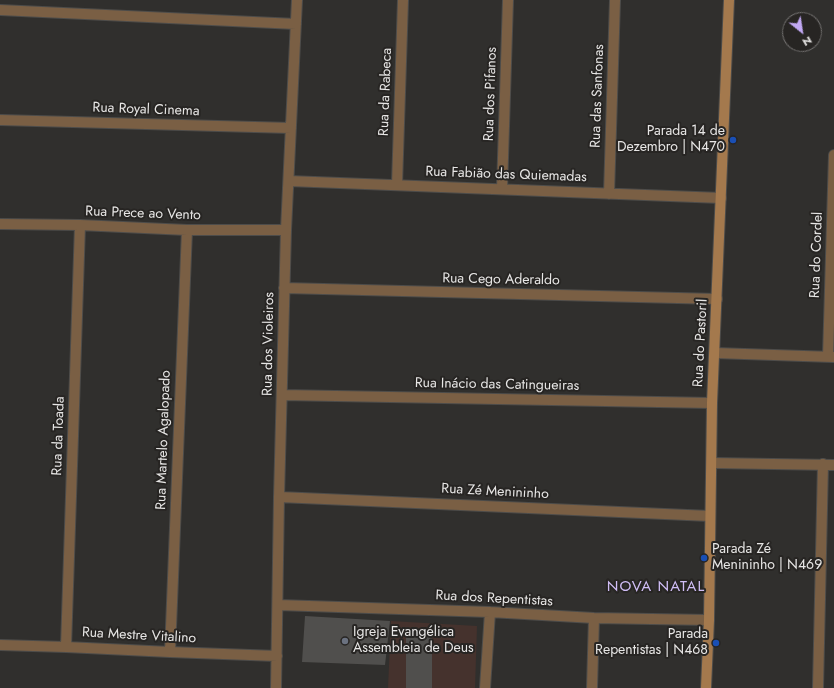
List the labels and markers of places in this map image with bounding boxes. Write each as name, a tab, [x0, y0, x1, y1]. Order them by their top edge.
place label: Parada 14 de Dezembro | N470	[617, 124, 725, 156]
marker: Parada 14 de Dezembro | N470	[728, 135, 738, 145]
place label: Parada Zé Menininho | N469	[712, 542, 822, 574]
marker: Parada Zé Menininho | N469	[699, 553, 709, 563]
place label: Igreja Evangélica Assembleia de Deus	[353, 625, 474, 658]
place label: Parada Repentistas | N468	[595, 627, 708, 660]
marker: Igreja Evangélica Assembleia de Deus	[340, 636, 350, 646]
marker: Parada Repentistas | N468	[711, 638, 721, 648]

